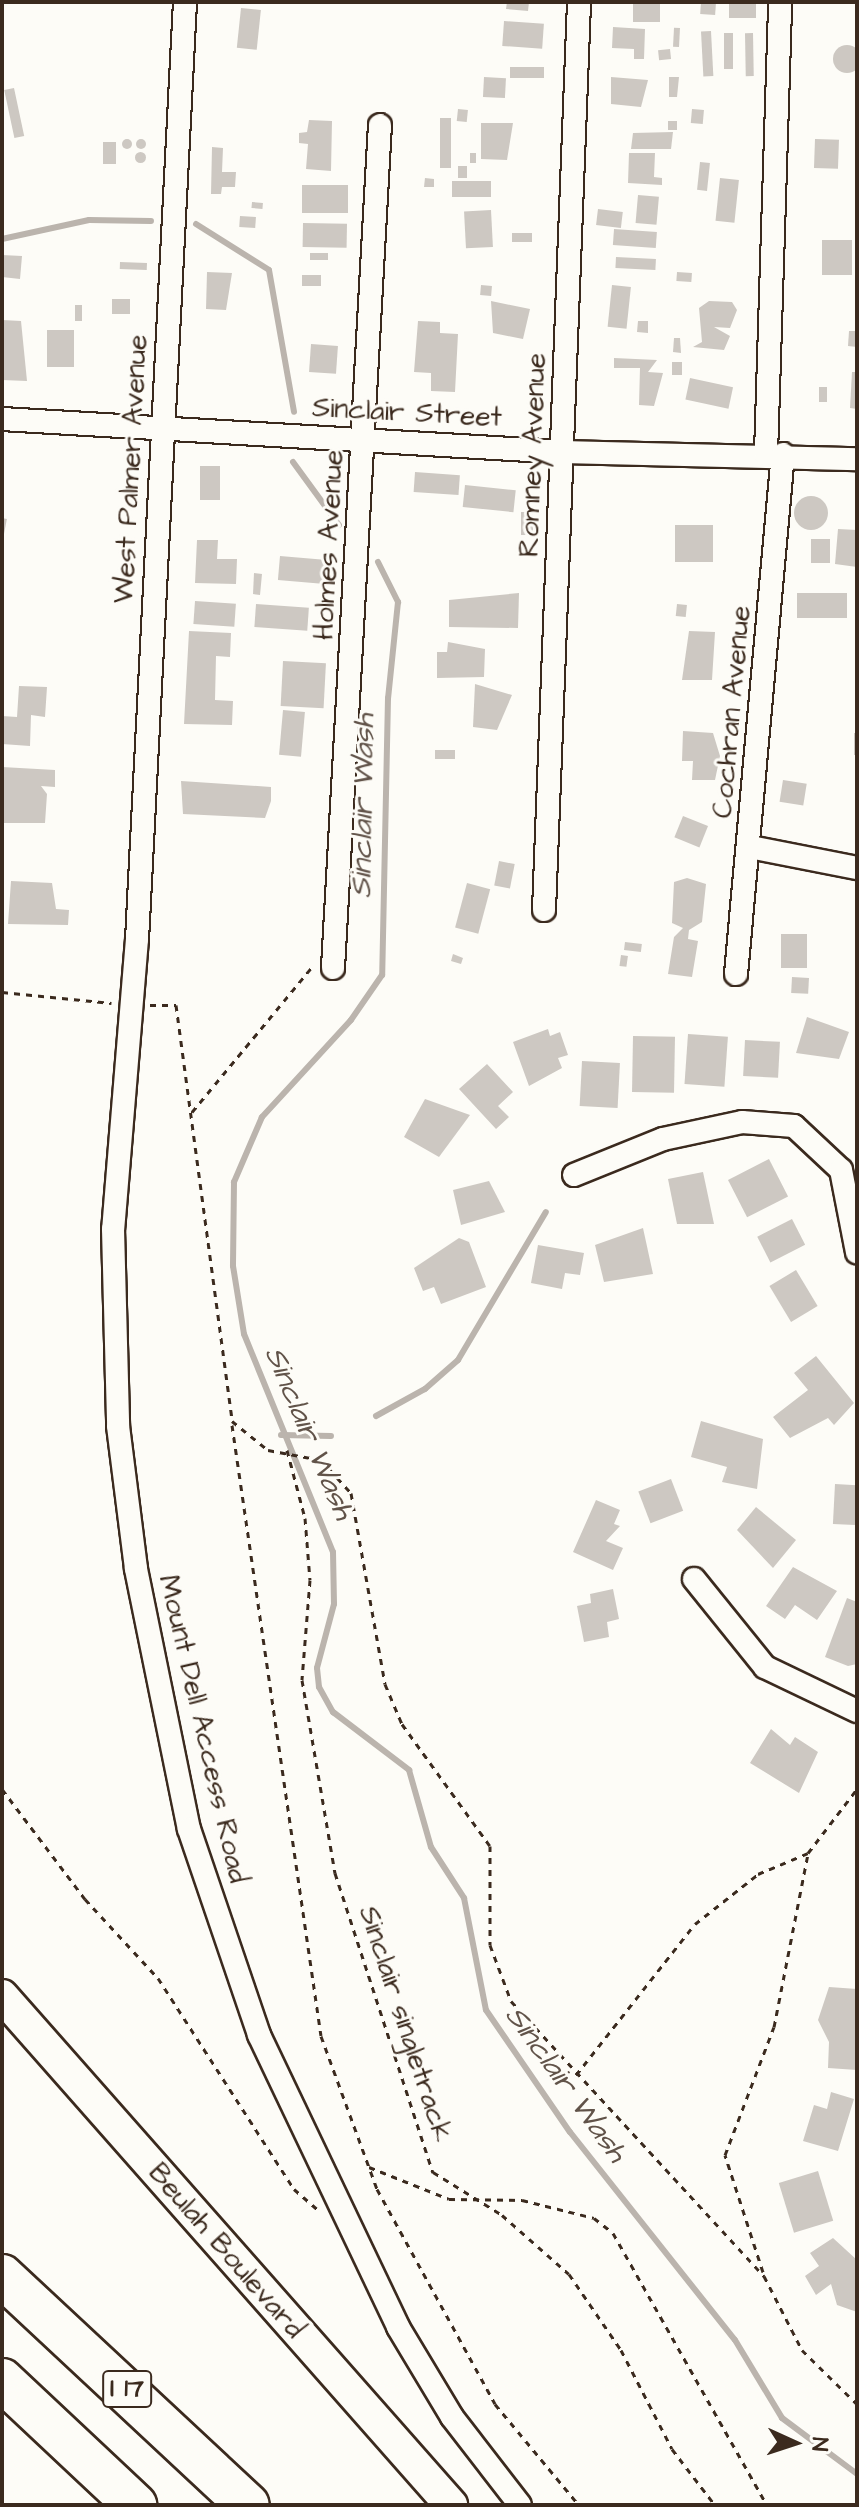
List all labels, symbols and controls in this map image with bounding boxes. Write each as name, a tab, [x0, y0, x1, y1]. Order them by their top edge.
street label: West Palmer Avenue	[107, 334, 155, 604]
street label: Romney Avenue	[513, 352, 553, 558]
street label: Sinclair Street	[311, 391, 503, 435]
street label: Holmes Avenue	[307, 449, 351, 641]
street label: Cochran Avenue	[706, 604, 758, 820]
water label: Sinclair Wash	[343, 714, 383, 898]
water label: Sinclair Wash	[256, 1341, 362, 1525]
street label: Mount Dell Access Road	[151, 1572, 255, 1886]
street label: Sinclair singletrack	[351, 1902, 459, 2146]
water label: Sinclair Wash	[497, 1999, 635, 2169]
street label: Beulah Boulevard	[141, 2157, 311, 2345]
road number: I 17	[101, 2367, 153, 2411]
north arrow	[755, 2403, 835, 2483]
text: N	[804, 2437, 835, 2452]

